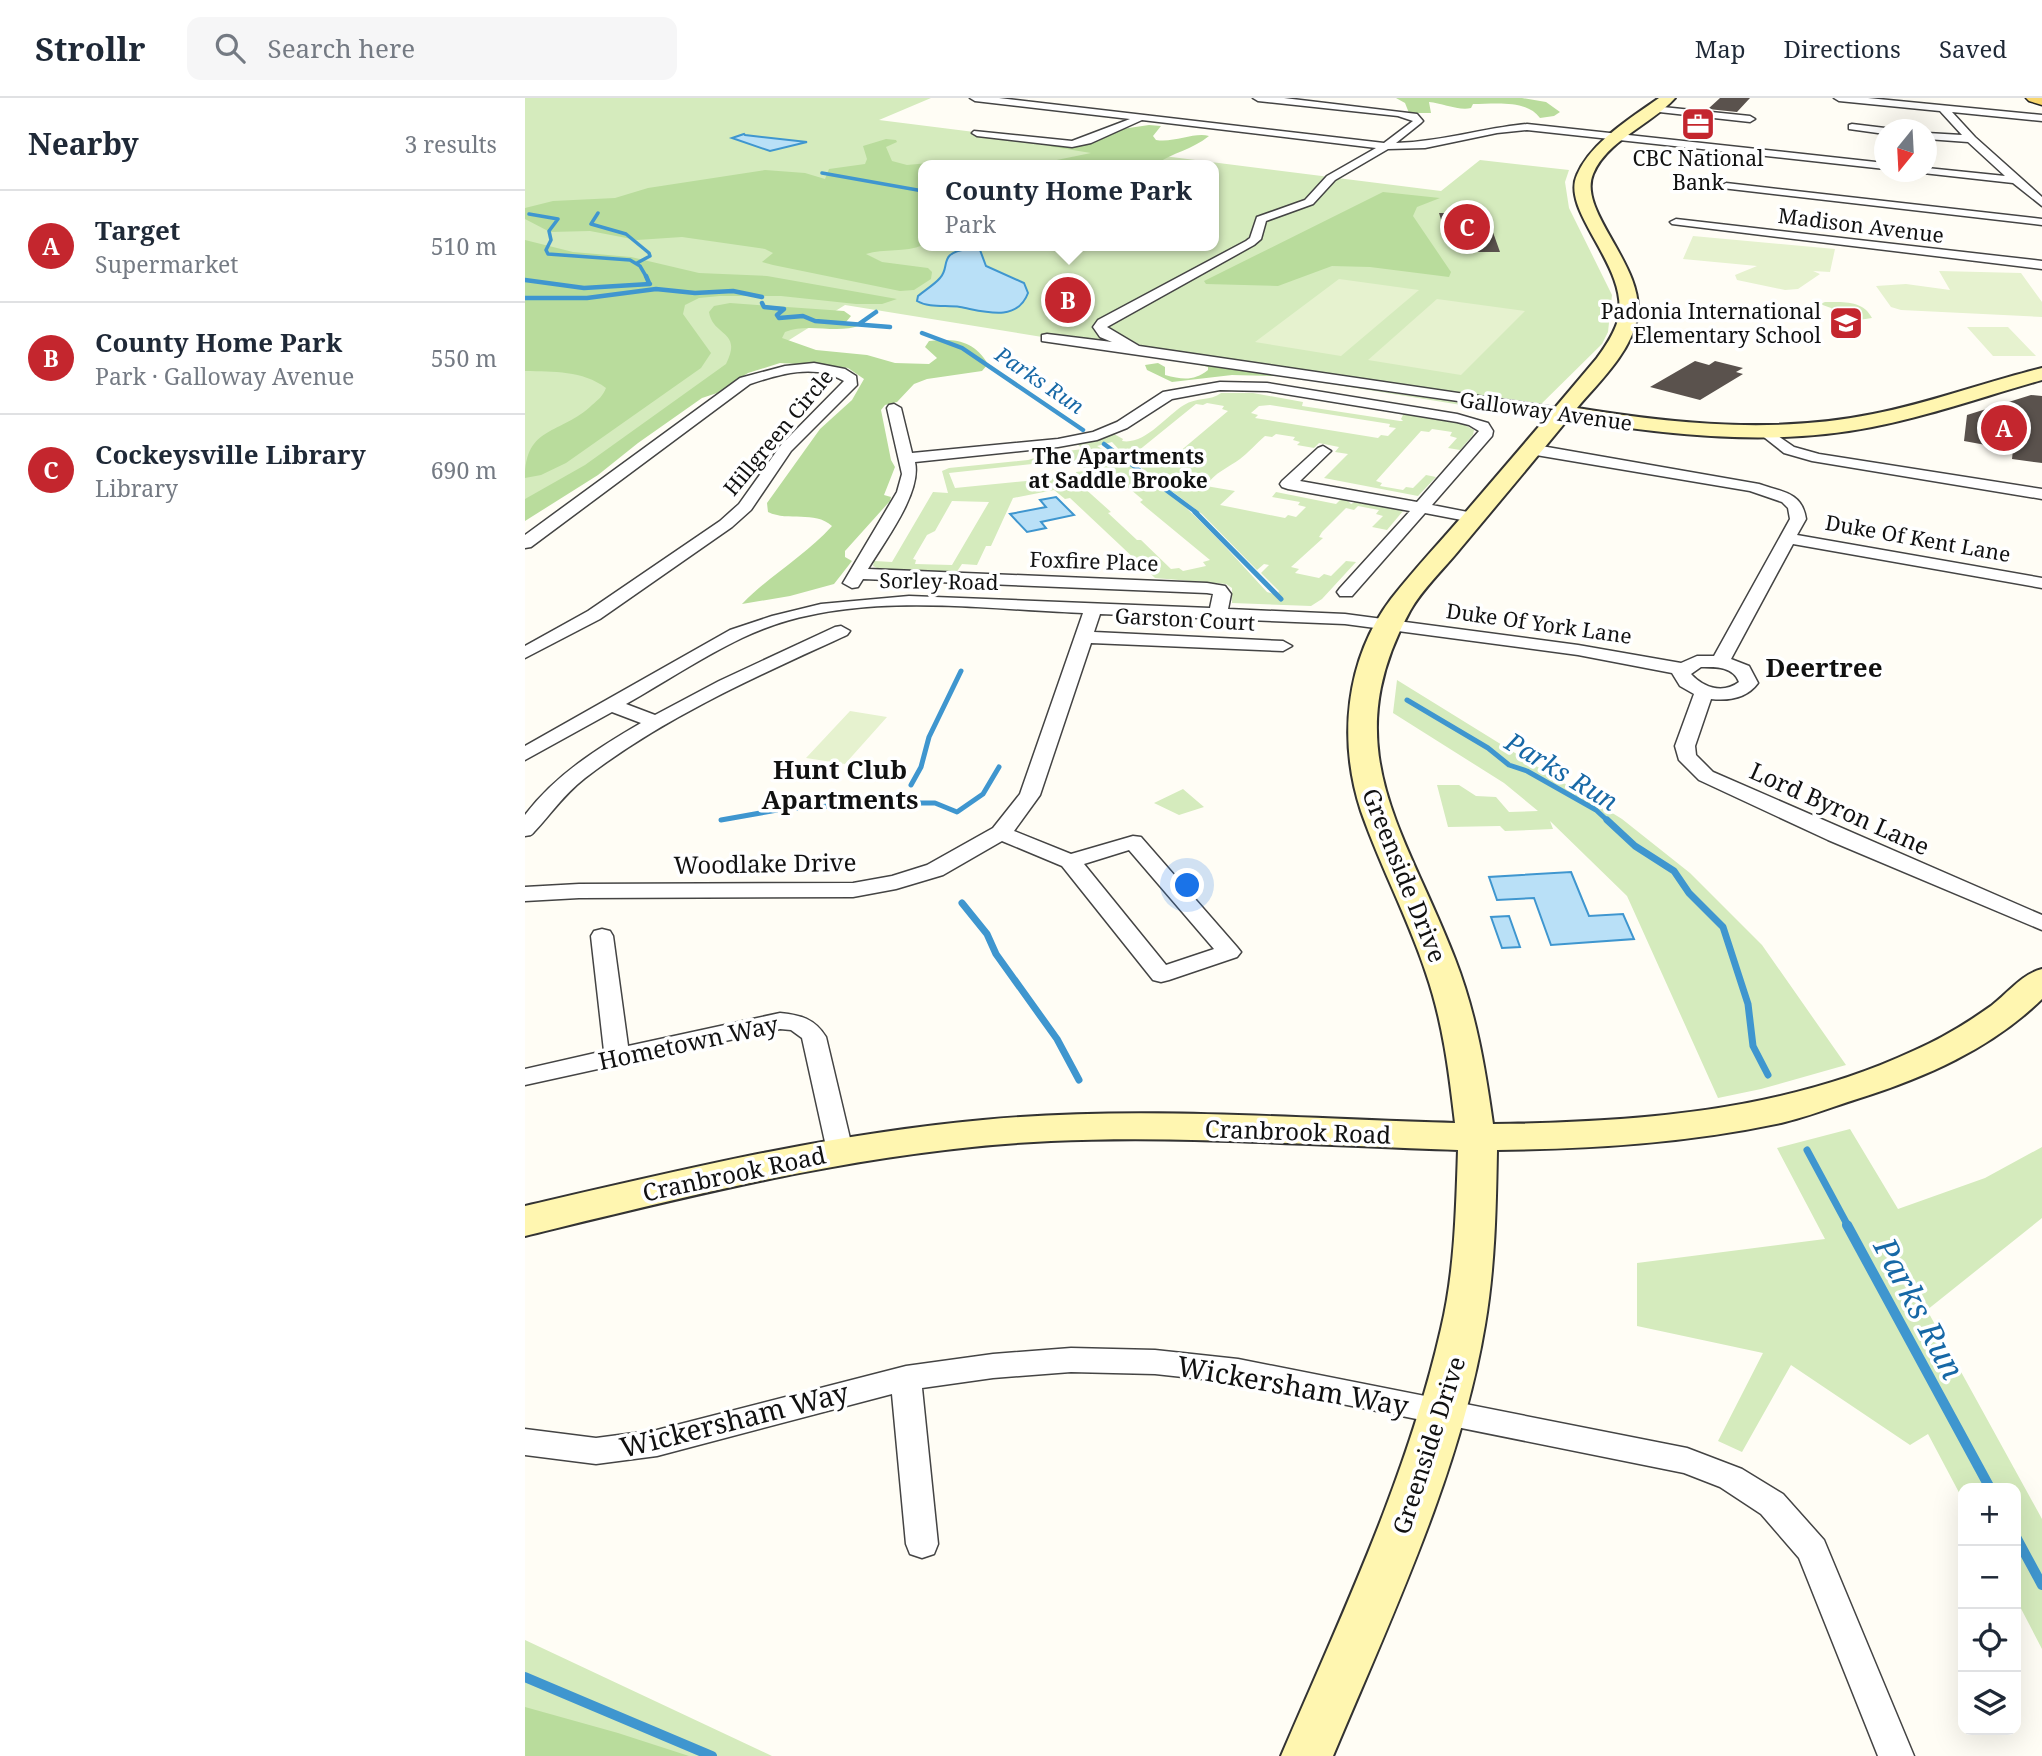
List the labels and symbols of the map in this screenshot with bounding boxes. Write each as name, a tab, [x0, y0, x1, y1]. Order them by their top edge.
office icon: CBC National Bank	[1679, 105, 1717, 143]
north arrow	[1874, 119, 1937, 182]
place label: CBC National Bank	[1633, 144, 1764, 196]
pin: C	[1444, 201, 1490, 253]
street label: Madison Avenue	[1777, 201, 1945, 249]
pin: B	[1045, 274, 1091, 326]
place label: Padonia International Elementary School	[1601, 297, 1821, 349]
school or university icon: Padonia International Elementary School	[1827, 304, 1865, 342]
water label: Parks Run	[989, 340, 1090, 420]
street label: Hillgreen Circle	[717, 363, 839, 501]
street label: Galloway Avenue	[1458, 385, 1634, 437]
pin: A	[1981, 402, 2027, 454]
district label: The Apartments at Saddle Brooke	[1028, 442, 1208, 494]
street label: Duke Of Kent Lane	[1823, 508, 2013, 568]
street label: Foxfire Place	[1029, 545, 1159, 577]
street label: Sorley Road	[879, 566, 999, 596]
street label: Duke Of York Lane	[1444, 596, 1634, 650]
street label: Garston Court	[1114, 601, 1256, 637]
district label: Deertree	[1765, 649, 1883, 685]
water label: Parks Run	[1498, 723, 1625, 819]
district label: Hunt Club Apartments	[762, 751, 918, 817]
street label: Lord Byron Lane	[1745, 754, 1935, 862]
street label: Greenside Drive	[1355, 783, 1455, 967]
street label: Woodlake Drive	[673, 845, 857, 881]
your location	[1170, 868, 1204, 902]
street label: Hometown Way	[595, 1007, 781, 1077]
street label: Cranbrook Road	[1204, 1111, 1392, 1151]
street label: Cranbrook Road	[639, 1137, 829, 1209]
water label: Parks Run	[1864, 1229, 1975, 1386]
street label: Wickersham Way	[1174, 1346, 1412, 1424]
street label: Greenside Drive	[1384, 1352, 1472, 1538]
street label: Wickersham Way	[616, 1372, 852, 1466]

